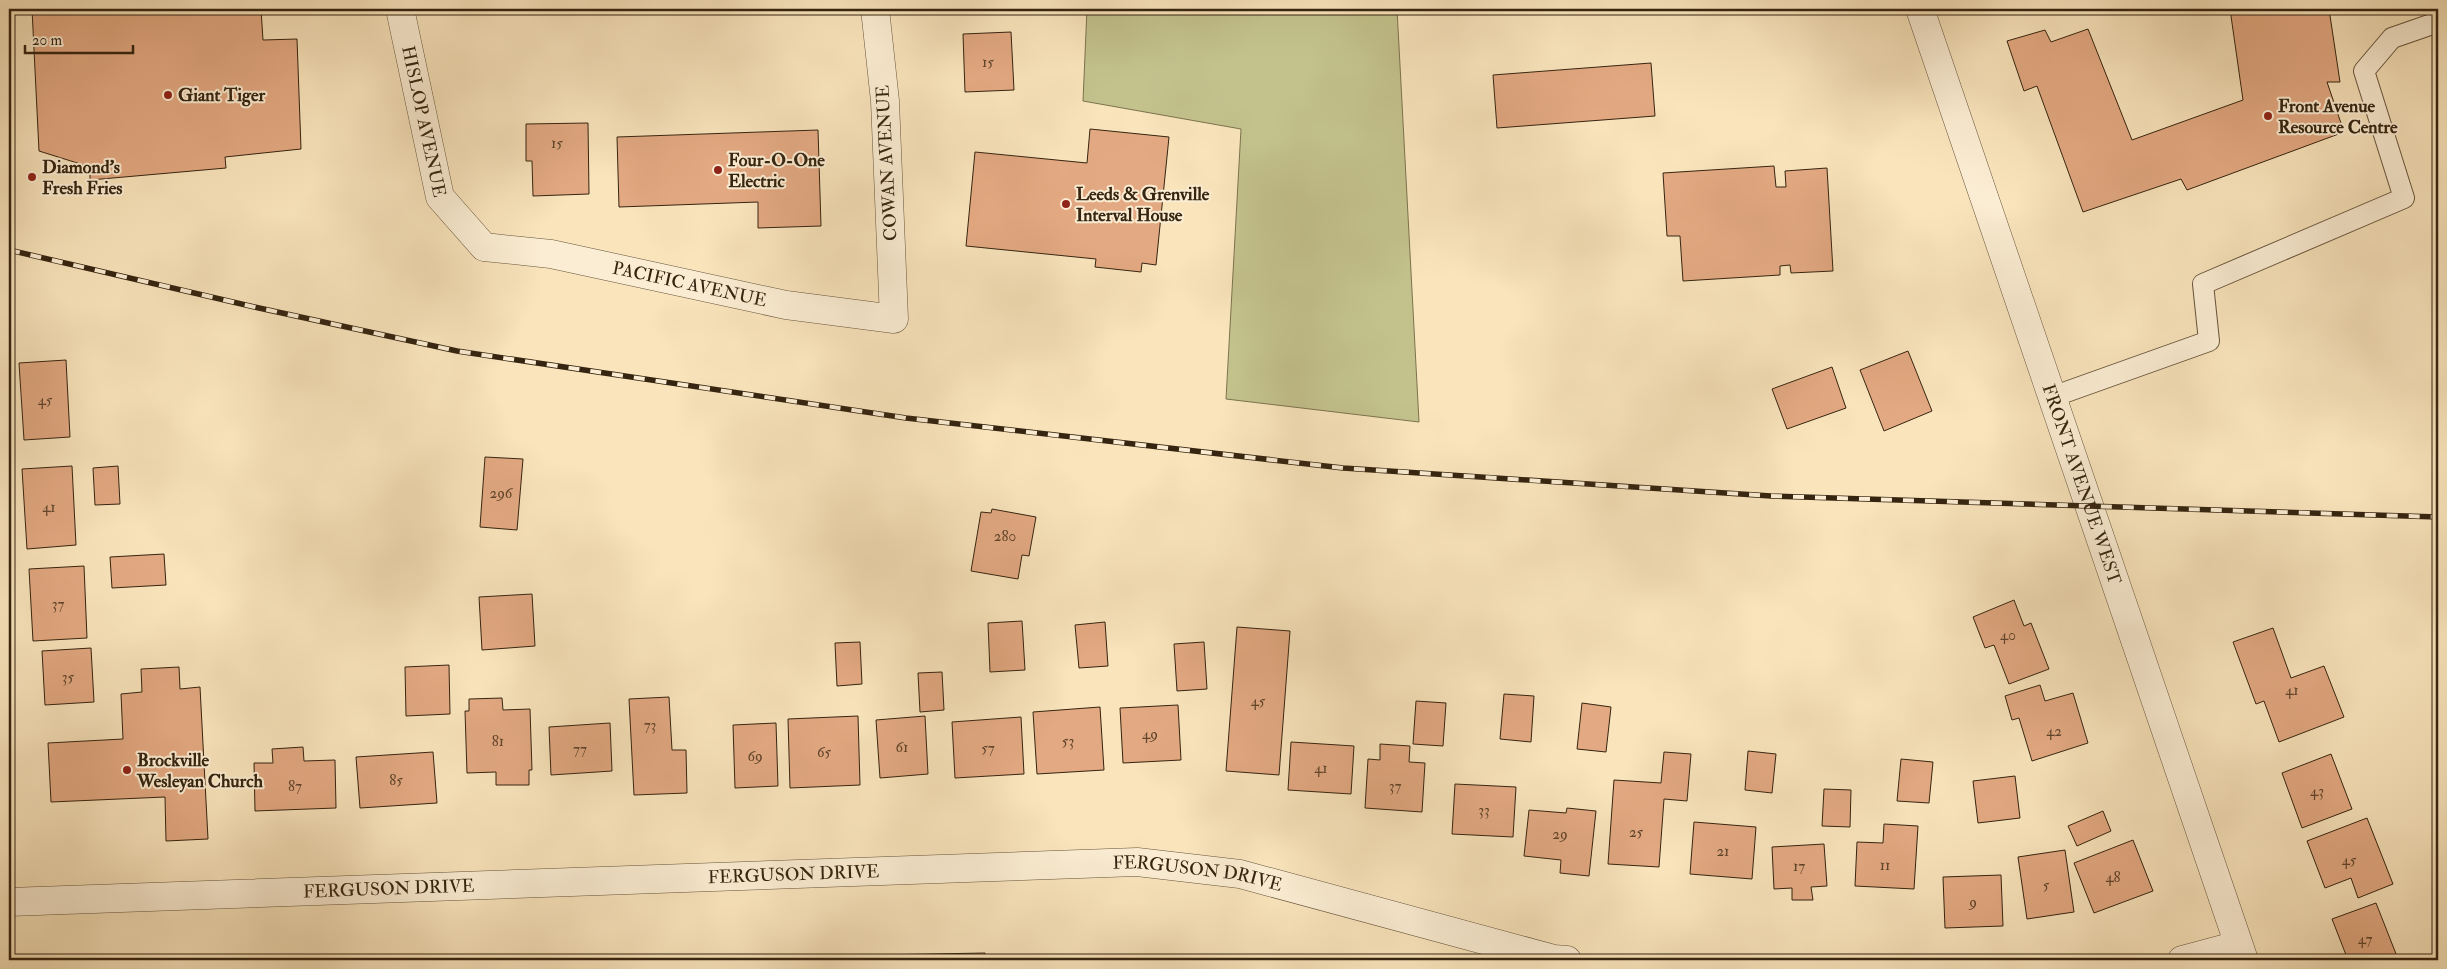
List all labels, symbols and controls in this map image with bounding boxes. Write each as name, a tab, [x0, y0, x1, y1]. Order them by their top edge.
scale bar	[25, 22, 132, 54]
text: 20 m	[32, 31, 62, 50]
street label: HISLOP AVENUE	[397, 44, 451, 199]
house number: 15	[982, 53, 994, 72]
place label: Giant Tiger	[178, 84, 265, 107]
street label: COWAN AVENUE	[871, 84, 903, 242]
marker: Giant Tiger	[162, 89, 174, 101]
place label: Front Avenue Resource Centre	[2278, 95, 2398, 139]
marker: Front Avenue Resource Centre	[2262, 110, 2274, 122]
house number: 15	[551, 134, 563, 153]
place label: Four-O-One Electric	[728, 149, 825, 193]
place label: Diamond's Fresh Fries	[42, 156, 122, 200]
marker: Four-O-One Electric	[712, 164, 724, 176]
marker: Diamond's Fresh Fries	[26, 171, 38, 183]
place label: Leeds & Grenville Interval House	[1076, 183, 1210, 227]
marker: Leeds & Grenville Interval House	[1060, 198, 1072, 210]
street label: PACIFIC AVENUE	[610, 256, 769, 312]
street label: FRONT AVENUE WEST	[2037, 381, 2127, 588]
house number: 45	[38, 391, 53, 410]
house number: 296	[490, 484, 514, 503]
house number: 41	[42, 498, 56, 517]
house number: 280	[994, 527, 1016, 546]
house number: 37	[52, 595, 64, 614]
house number: 40	[2000, 626, 2016, 645]
house number: 35	[62, 668, 75, 687]
house number: 41	[2285, 681, 2299, 700]
house number: 45	[1251, 692, 1266, 711]
house number: 73	[644, 716, 656, 735]
house number: 42	[2046, 722, 2062, 741]
house number: 49	[1142, 725, 1158, 744]
house number: 81	[492, 732, 504, 751]
house number: 53	[1062, 732, 1074, 751]
house number: 61	[896, 738, 908, 757]
house number: 57	[981, 739, 995, 758]
house number: 77	[573, 740, 587, 759]
house number: 65	[817, 743, 831, 762]
house number: 69	[747, 747, 763, 766]
place label: Brockville Wesleyan Church	[136, 749, 263, 793]
house number: 41	[1314, 759, 1328, 778]
marker: Brockville Wesleyan Church	[121, 764, 133, 776]
house number: 85	[389, 771, 403, 790]
house number: 87	[288, 777, 302, 796]
house number: 37	[1389, 777, 1401, 796]
house number: 43	[2310, 782, 2324, 801]
house number: 33	[1478, 801, 1490, 820]
house number: 25	[1629, 823, 1643, 842]
house number: 29	[1552, 825, 1568, 844]
house number: 21	[1717, 842, 1729, 861]
street label: FERGUSON DRIVE	[1112, 851, 1285, 896]
house number: 45	[2342, 851, 2357, 870]
house number: 11	[1880, 856, 1890, 875]
house number: 17	[1793, 857, 1805, 876]
street label: FERGUSON DRIVE	[707, 860, 880, 889]
house number: 48	[2105, 868, 2121, 887]
street label: FERGUSON DRIVE	[303, 874, 475, 903]
house number: 5	[2043, 876, 2050, 895]
house number: 9	[1968, 893, 1977, 912]
house number: 47	[2358, 930, 2372, 949]

